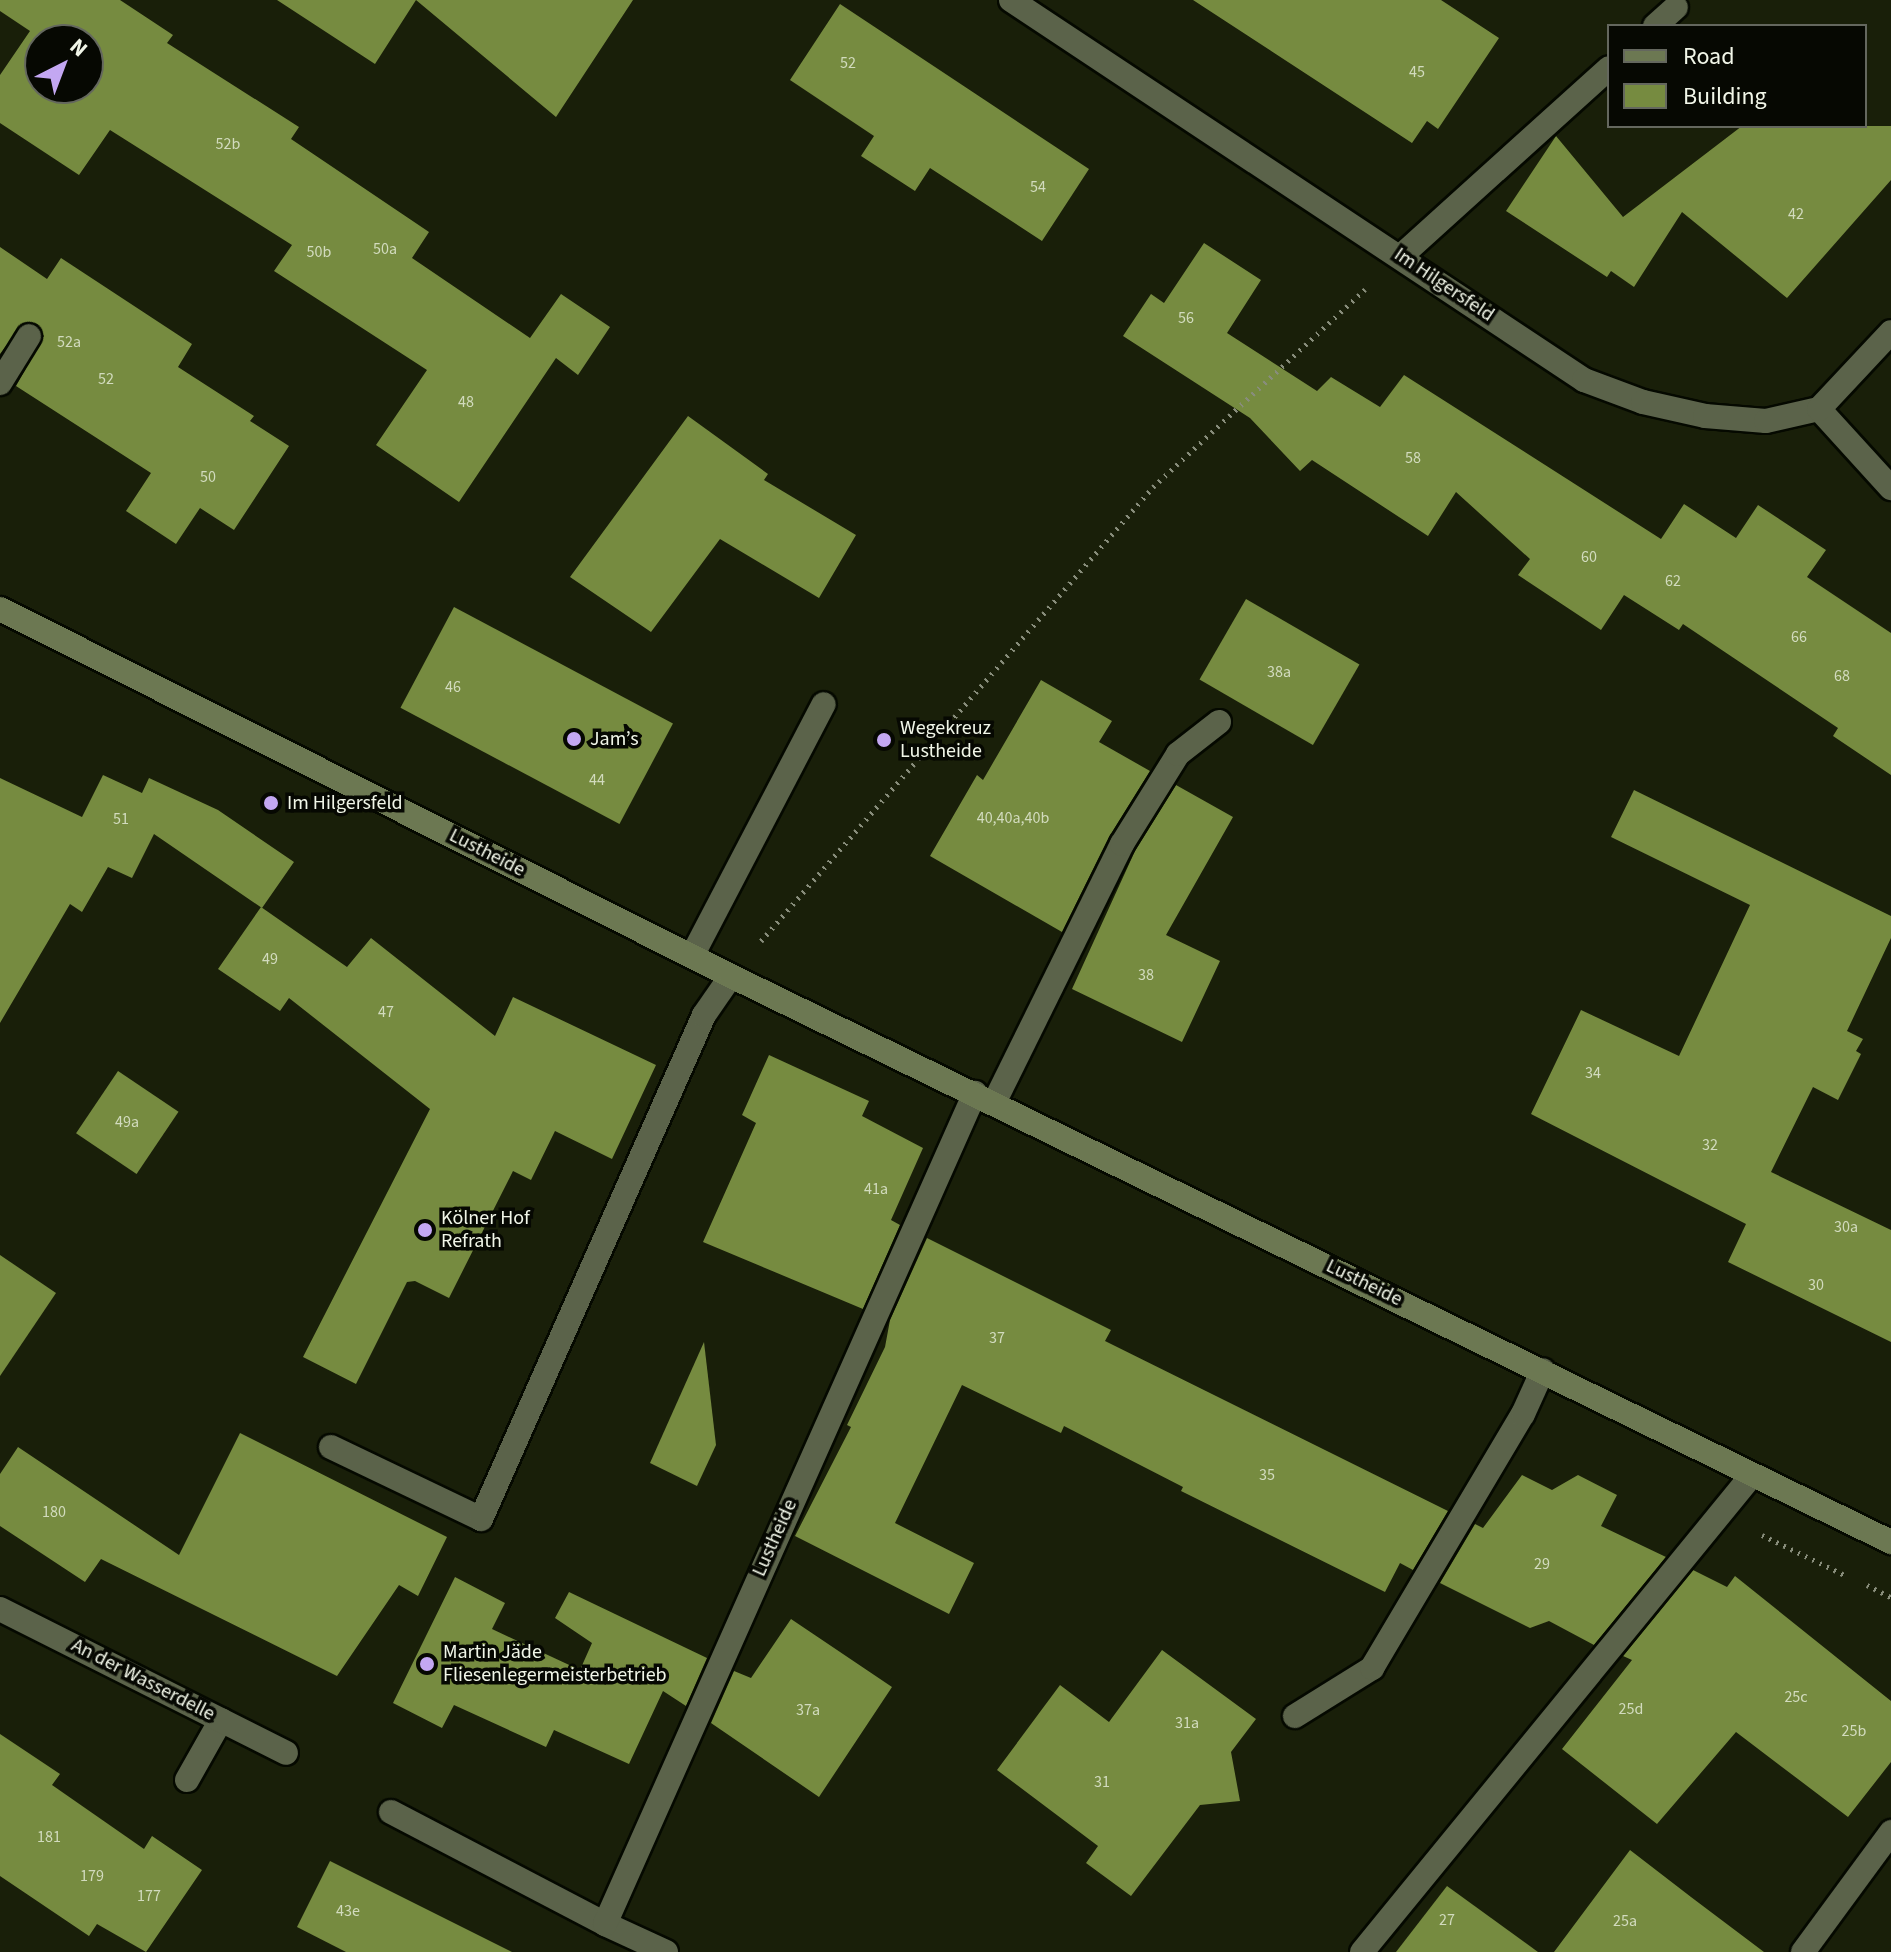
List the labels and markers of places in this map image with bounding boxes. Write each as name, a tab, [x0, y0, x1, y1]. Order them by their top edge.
place label: Wegekreuz Lustheide	[900, 716, 991, 763]
place label: Jam’s	[590, 727, 639, 751]
marker: Jam’s	[565, 730, 583, 748]
marker: Wegekreuz Lustheide	[875, 731, 893, 749]
place label: Im Hilgersfeld	[287, 791, 403, 815]
marker: Im Hilgersfeld	[262, 794, 280, 812]
place label: Kölner Hof Refrath	[441, 1206, 530, 1253]
marker: Kölner Hof Refrath	[416, 1221, 434, 1239]
place label: Martin Jäde Fliesenlegermeisterbetrieb	[443, 1640, 667, 1687]
marker: Martin Jäde Fliesenlegermeisterbetrieb	[418, 1655, 436, 1673]

